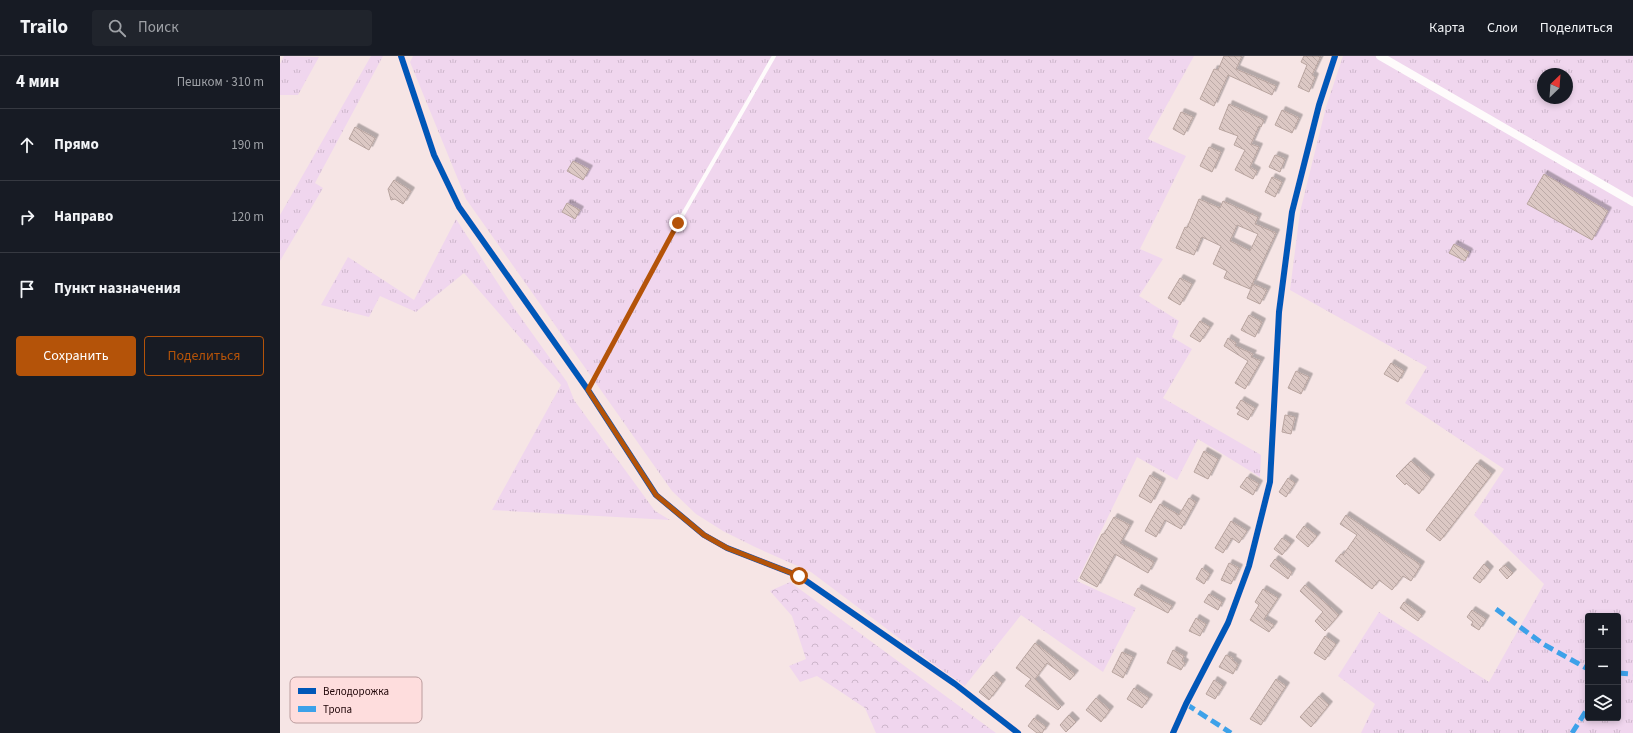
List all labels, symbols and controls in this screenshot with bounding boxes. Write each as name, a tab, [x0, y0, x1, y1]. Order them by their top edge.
search box	[92, 10, 372, 46]
text: Trailo	[20, 14, 68, 41]
icon: search	[106, 17, 128, 39]
text: Поиск	[138, 17, 179, 38]
text: Карта	[1429, 18, 1465, 38]
text: Слои	[1487, 18, 1518, 38]
text: Поделиться	[1540, 18, 1613, 38]
north arrow	[1537, 68, 1573, 104]
text: 4 мин	[16, 70, 59, 94]
text: Пешком · 310 m	[177, 73, 264, 91]
icon: ahead	[16, 134, 38, 156]
text: Прямо	[54, 134, 99, 155]
text: 190 m	[231, 136, 264, 154]
icon: right	[16, 206, 38, 228]
text: Направо	[54, 206, 113, 227]
text: 120 m	[231, 208, 264, 226]
route end	[669, 214, 687, 232]
icon: arrive	[16, 278, 38, 300]
text: Пункт назначения	[54, 278, 181, 299]
button: Сохранить	[16, 336, 136, 376]
button: Поделиться	[144, 336, 264, 376]
route start	[790, 567, 808, 585]
map controls	[1585, 613, 1621, 721]
button: +	[1585, 613, 1621, 649]
button: −	[1585, 649, 1621, 685]
legend	[290, 677, 422, 723]
text: Велодорожка	[323, 684, 389, 699]
button: layers	[1585, 685, 1621, 721]
text: Тропа	[323, 702, 352, 717]

